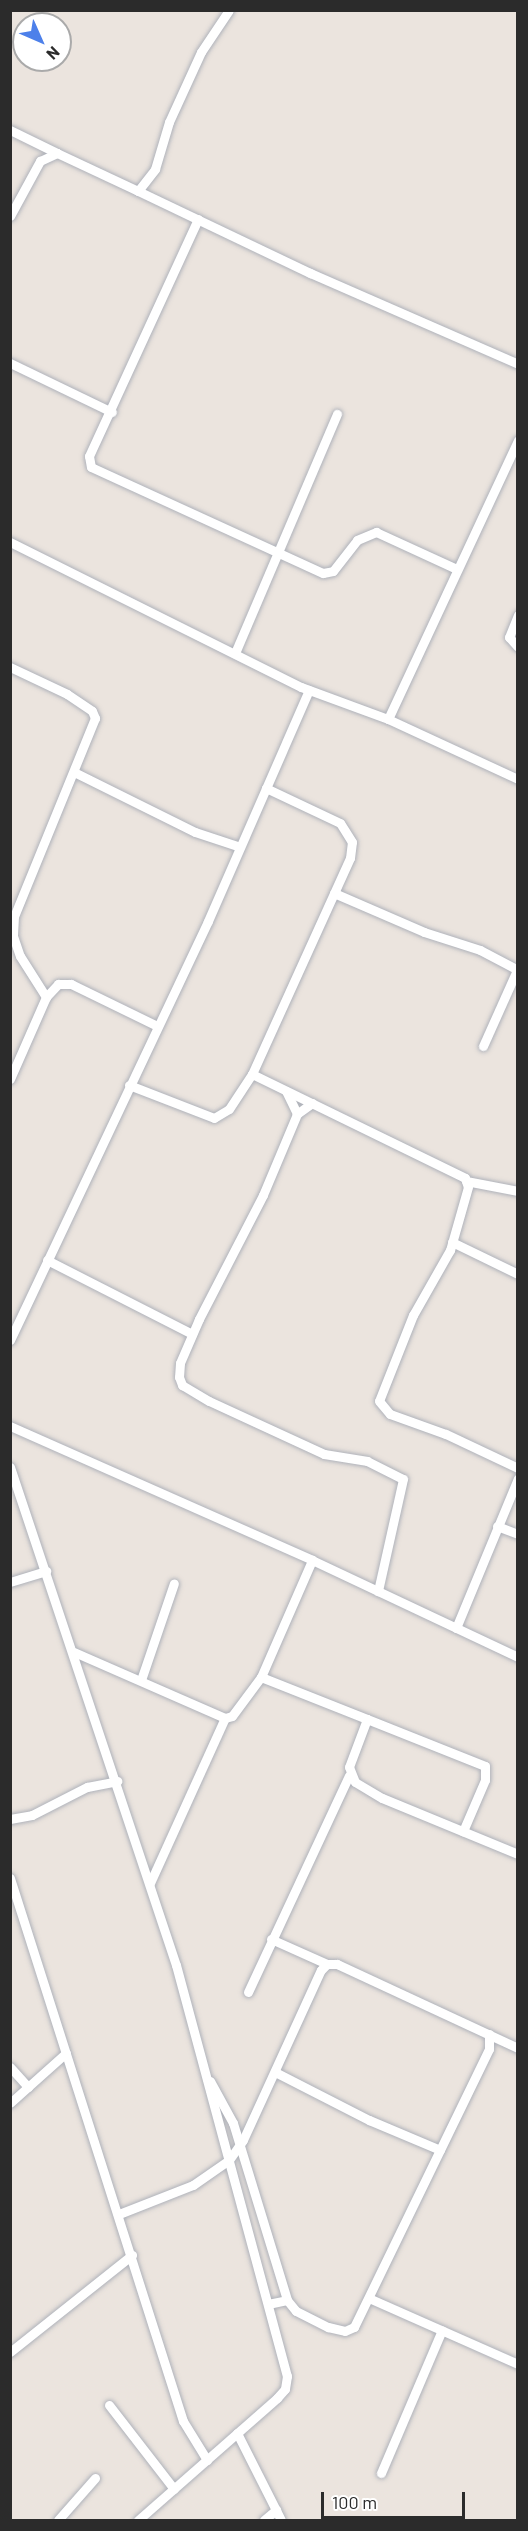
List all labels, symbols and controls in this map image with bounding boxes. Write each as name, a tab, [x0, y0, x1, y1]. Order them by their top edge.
north arrow	[12, 12, 72, 72]
text: N	[43, 43, 64, 64]
scale bar	[324, 2480, 468, 2518]
text: 100 m	[332, 2491, 377, 2513]

